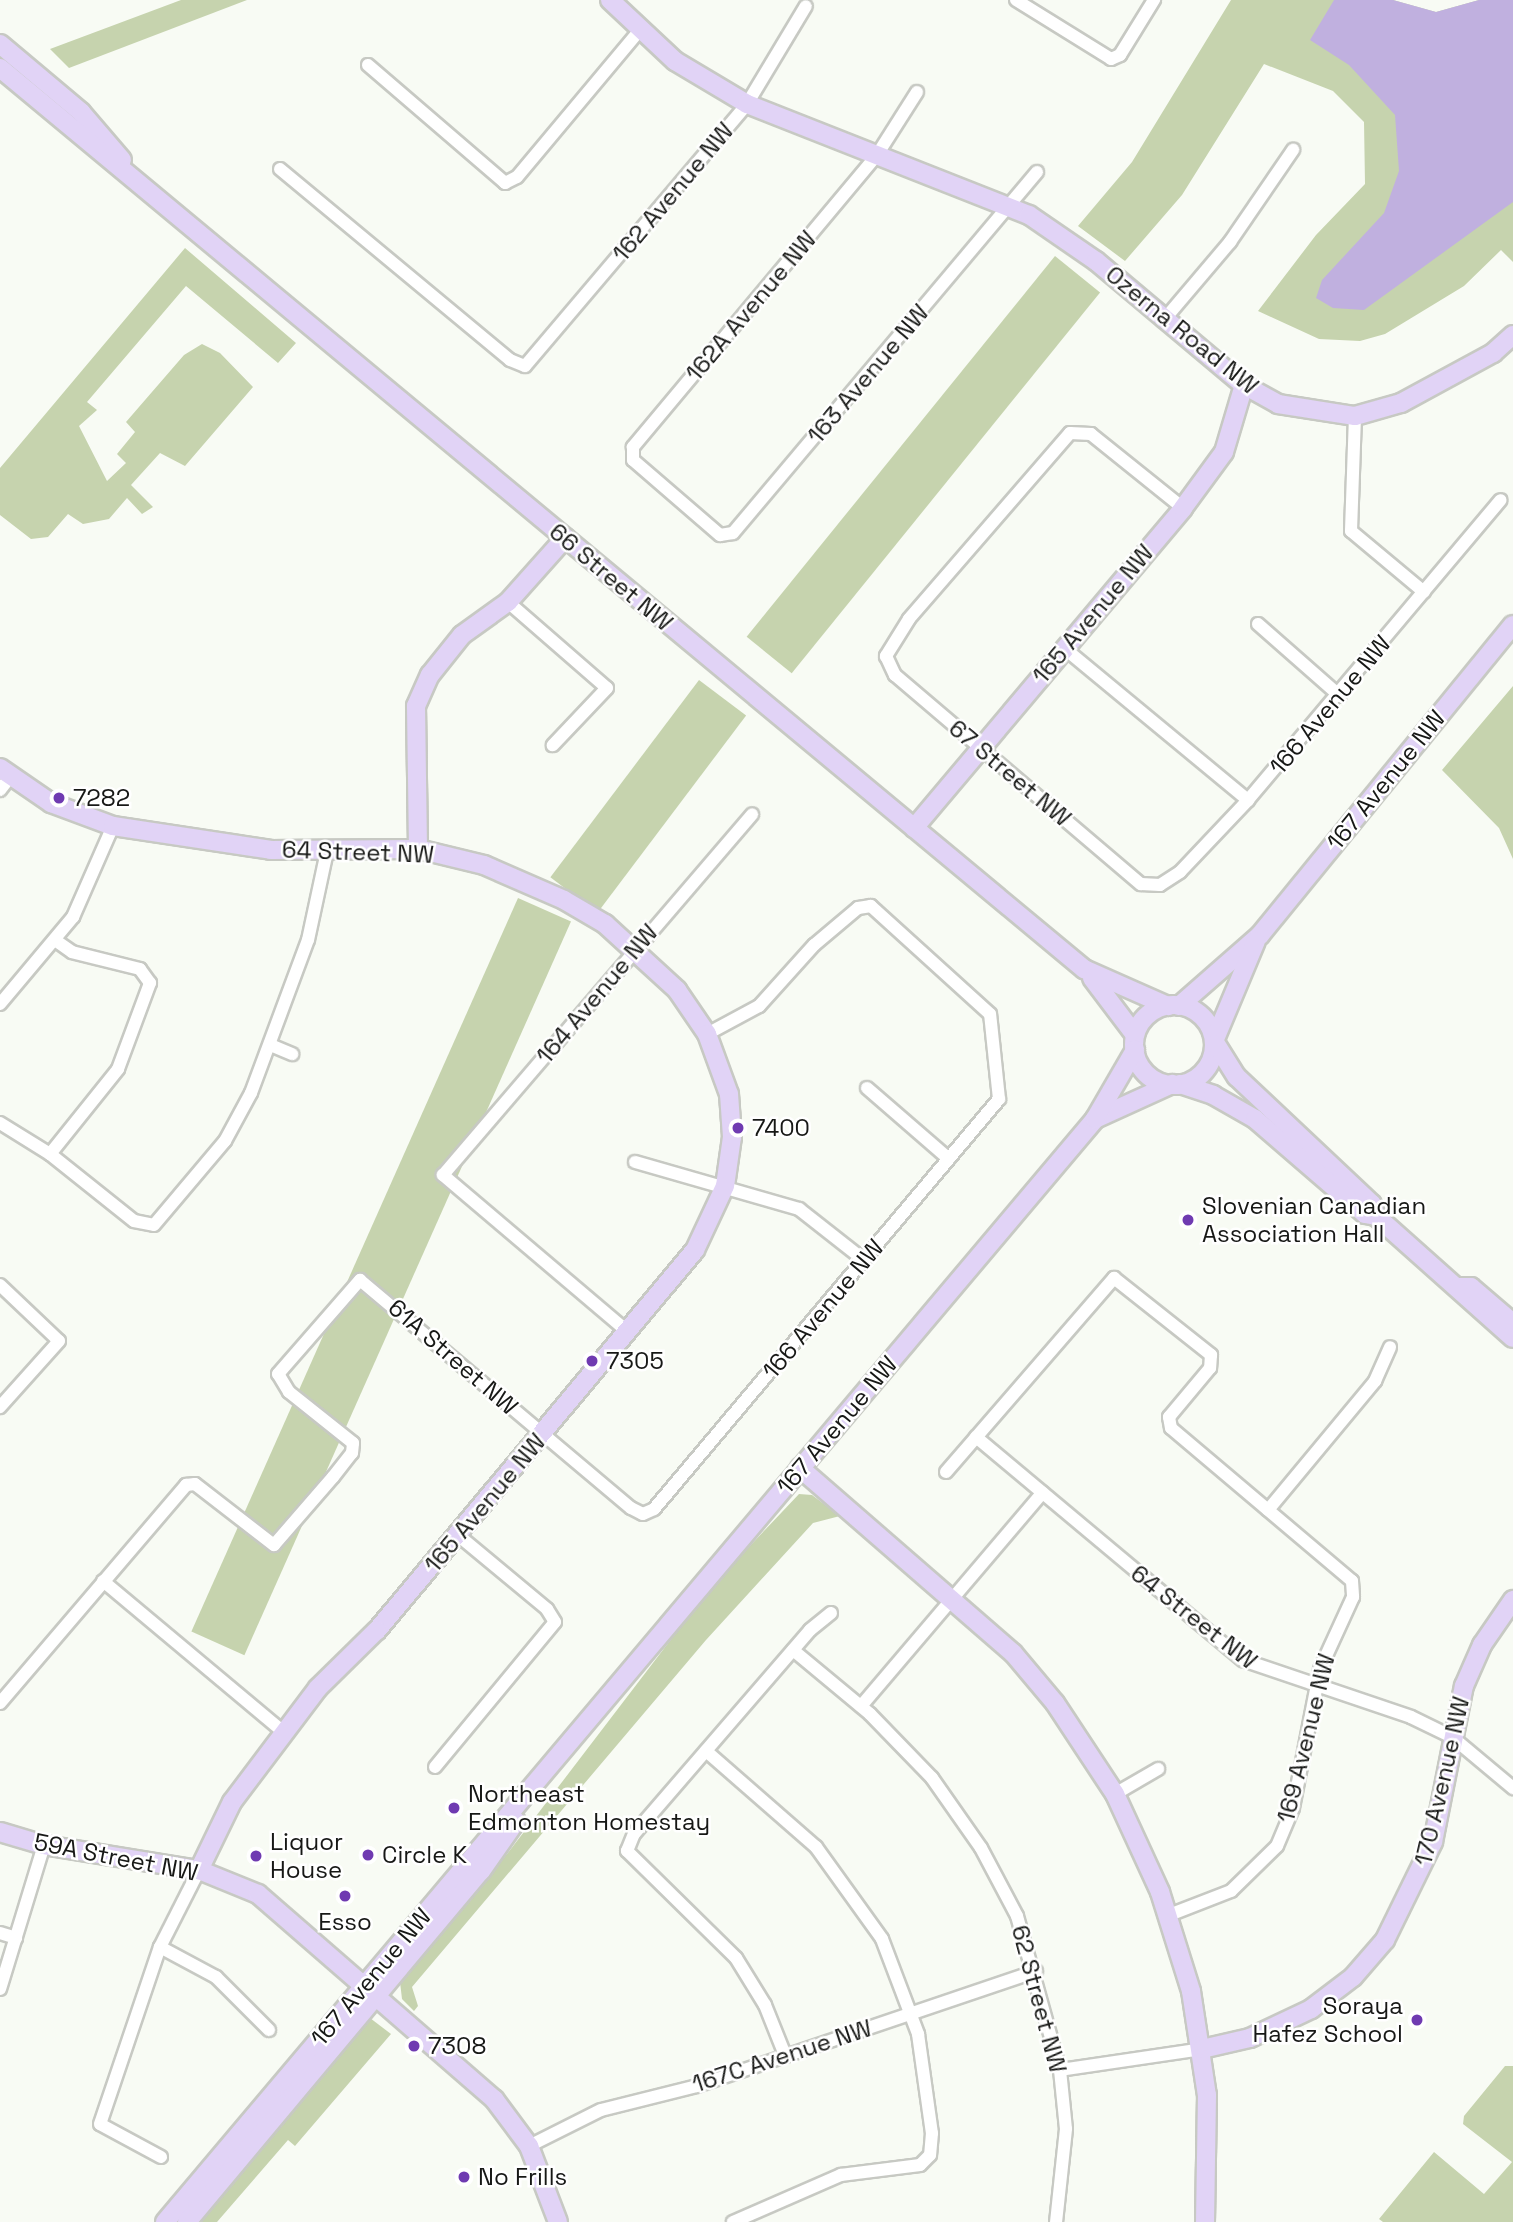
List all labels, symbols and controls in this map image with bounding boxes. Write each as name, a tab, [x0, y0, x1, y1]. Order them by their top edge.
street label: 162 Avenue NW	[606, 116, 740, 268]
street label: 162A Avenue NW	[679, 225, 823, 387]
street label: Ozerna Road NW	[1100, 260, 1264, 400]
street label: 163 Avenue NW	[801, 298, 935, 450]
street label: 66 Street NW	[544, 517, 678, 637]
street label: 165 Avenue NW	[1026, 538, 1160, 690]
street label: 166 Avenue NW	[1263, 629, 1397, 781]
street label: 167 Avenue NW	[1321, 704, 1451, 856]
street label: 67 Street NW	[943, 714, 1077, 832]
place label: 7282	[73, 784, 130, 812]
marker: 7282	[51, 790, 67, 806]
street label: 64 Street NW	[281, 835, 435, 869]
street label: 164 Avenue NW	[530, 918, 664, 1070]
place label: 7400	[752, 1114, 810, 1142]
marker: 7400	[730, 1120, 746, 1136]
place label: Slovenian Canadian Association Hall	[1202, 1192, 1426, 1248]
marker: Slovenian Canadian Association Hall	[1180, 1212, 1196, 1228]
street label: 166 Avenue NW	[756, 1233, 890, 1385]
street label: 61A Street NW	[382, 1293, 524, 1421]
place label: 7305	[606, 1347, 664, 1375]
street label: 167 Avenue NW	[771, 1350, 903, 1500]
marker: 7305	[584, 1353, 600, 1369]
street label: 165 Avenue NW	[418, 1427, 552, 1579]
street label: 64 Street NW	[1125, 1559, 1263, 1675]
street label: 169 Avenue NW	[1271, 1650, 1341, 1826]
street label: 170 Avenue NW	[1409, 1694, 1475, 1868]
place label: Northeast Edmonton Homestay	[468, 1780, 710, 1836]
marker: Northeast Edmonton Homestay	[446, 1800, 462, 1816]
street label: 59A Street NW	[31, 1827, 201, 1887]
place label: Liquor House	[270, 1828, 343, 1884]
place label: Circle K	[382, 1841, 467, 1869]
marker: Circle K	[360, 1847, 376, 1863]
marker: Liquor House	[248, 1848, 264, 1864]
marker: Esso	[337, 1888, 353, 1904]
street label: 167 Avenue NW	[305, 1902, 437, 2052]
place label: Esso	[318, 1908, 372, 1936]
street label: 62 Street NW	[1005, 1922, 1073, 2076]
place label: Soraya Hafez School	[1252, 1992, 1403, 2048]
marker: Soraya Hafez School	[1409, 2012, 1425, 2028]
street label: 167C Avenue NW	[688, 2013, 876, 2099]
place label: 7308	[428, 2032, 486, 2060]
marker: 7308	[406, 2038, 422, 2054]
place label: No Frills	[478, 2163, 567, 2191]
marker: No Frills	[456, 2169, 472, 2185]

